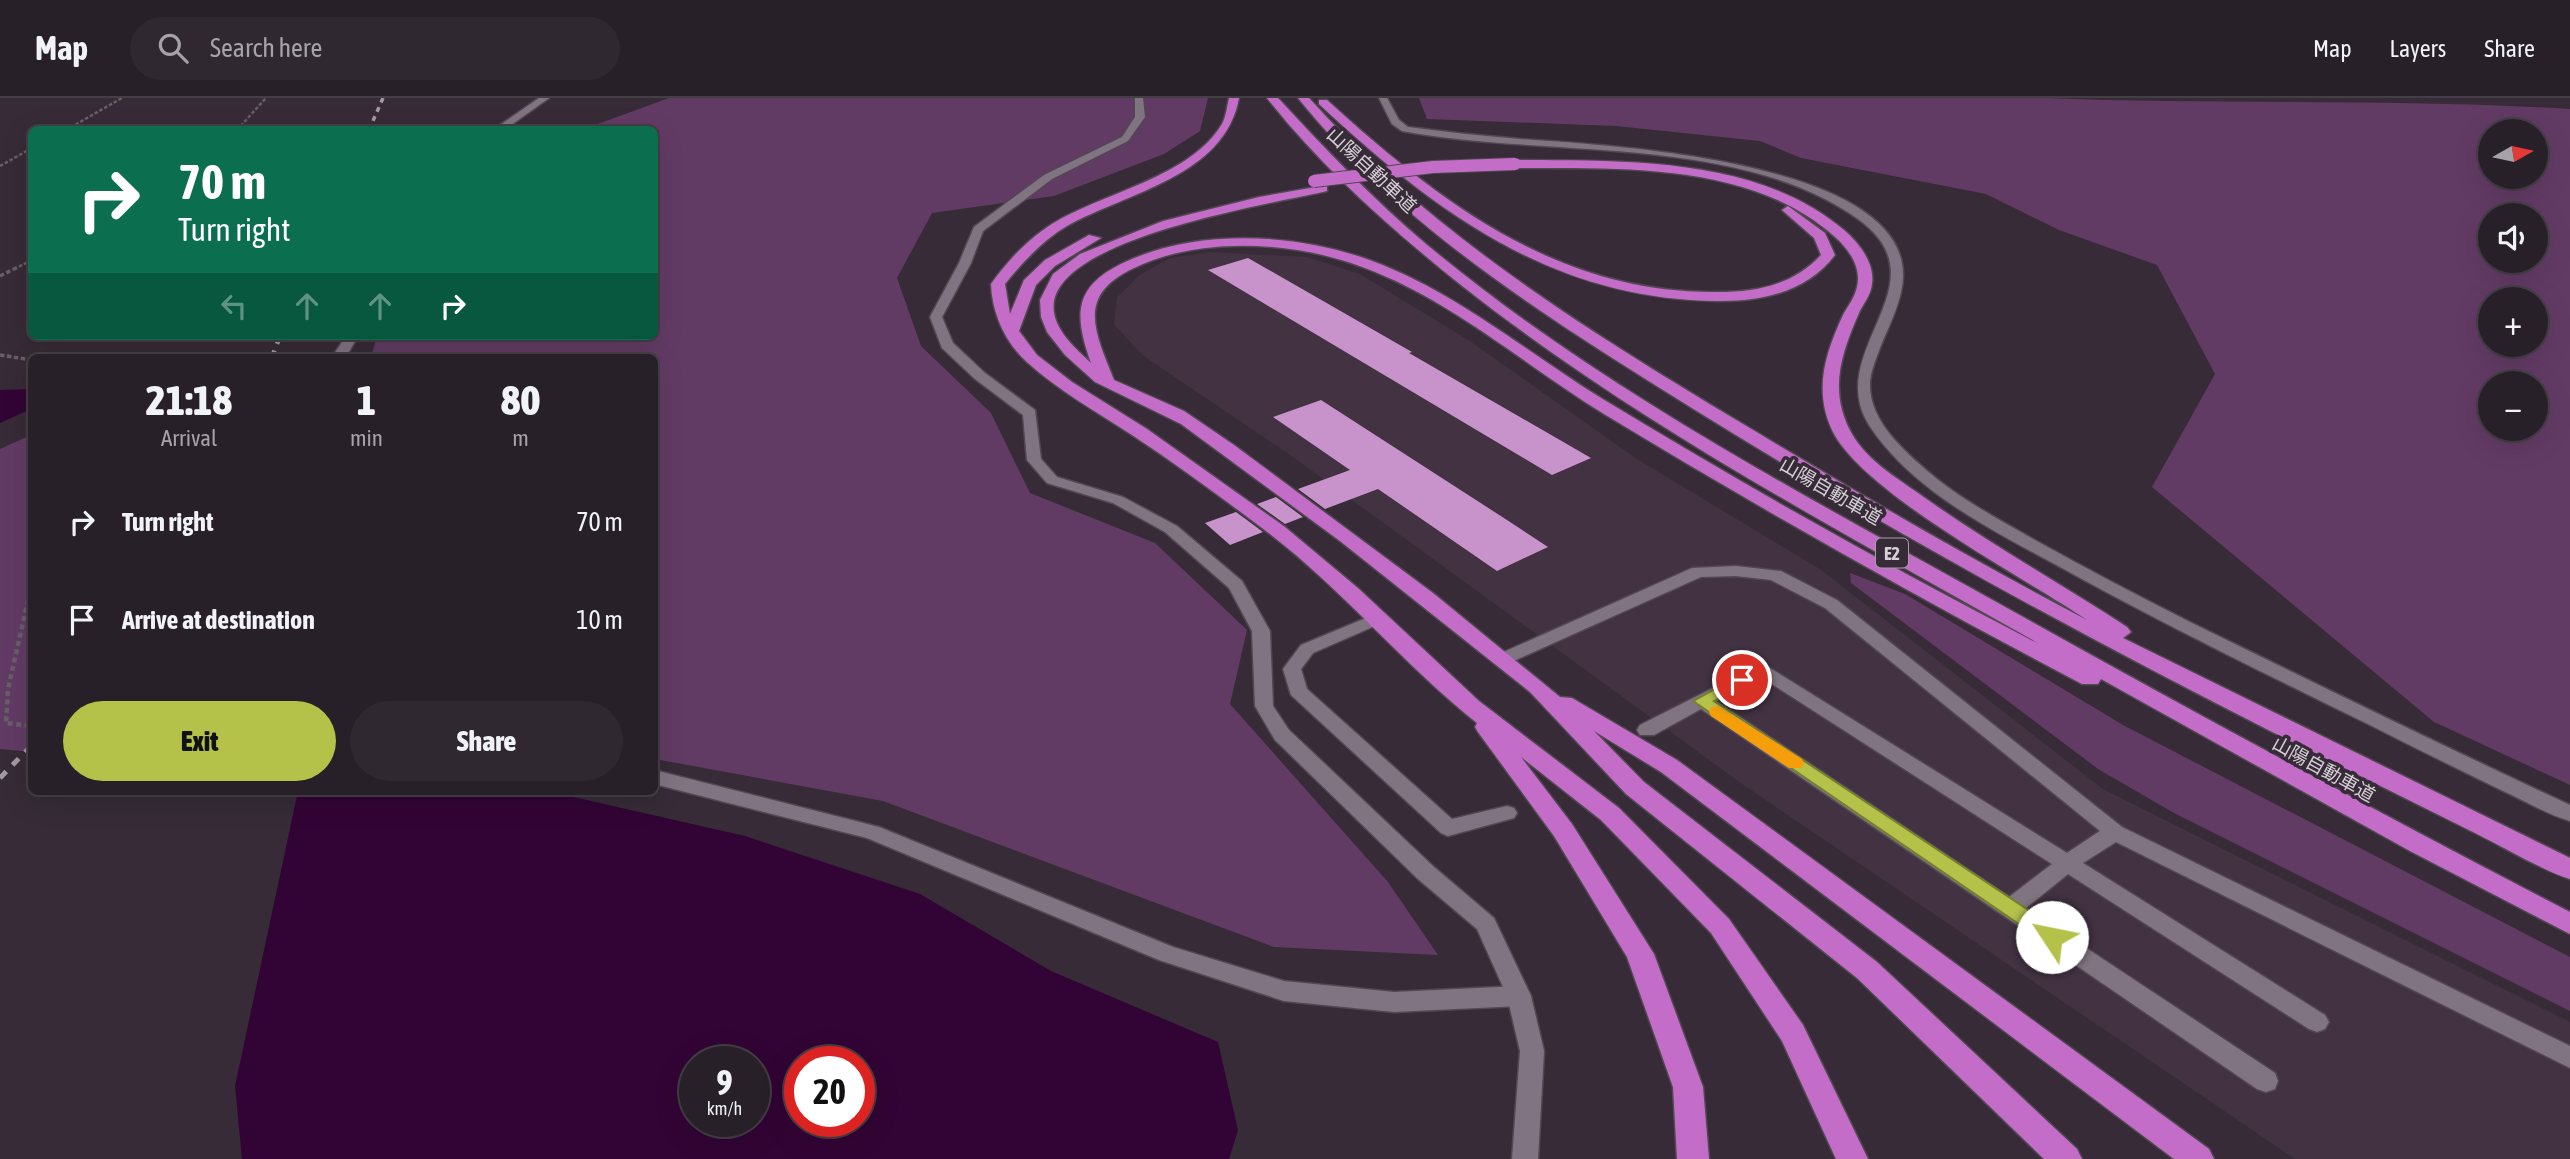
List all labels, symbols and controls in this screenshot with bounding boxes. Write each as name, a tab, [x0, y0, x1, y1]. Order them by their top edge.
search box	[130, 17, 620, 80]
text: Map	[35, 29, 88, 67]
icon: search	[154, 29, 192, 67]
text: Search here	[210, 33, 322, 63]
text: Map	[2313, 35, 2352, 62]
text: Layers	[2390, 35, 2446, 62]
text: Share	[2484, 35, 2535, 62]
north arrow	[2478, 119, 2548, 189]
map controls	[2478, 119, 2548, 441]
street label: 山陽自動車道	[1323, 123, 1421, 217]
text: 70 m	[178, 153, 266, 209]
icon: right	[63, 154, 154, 245]
button: sound	[2478, 203, 2548, 273]
text: Turn right	[178, 211, 291, 248]
icon: left	[215, 287, 253, 325]
icon: ahead	[288, 287, 326, 325]
icon: ahead	[361, 287, 399, 325]
icon: right	[434, 287, 472, 325]
button: +	[2478, 287, 2548, 357]
button: −	[2478, 371, 2548, 441]
text: 21:18	[146, 376, 232, 424]
text: 1	[357, 376, 376, 424]
text: 80	[501, 376, 540, 424]
text: Arrival	[161, 425, 217, 451]
text: min	[350, 425, 383, 451]
text: m	[512, 425, 529, 451]
street label: 山陽自動車道	[1776, 453, 1886, 529]
icon: right	[63, 503, 101, 541]
text: Turn right	[122, 507, 213, 537]
text: 70 m	[576, 507, 623, 537]
road number: E2	[1876, 538, 1908, 568]
icon: arrive	[63, 601, 101, 639]
text: Arrive at destination	[122, 605, 315, 635]
text: 10 m	[576, 605, 623, 635]
pin	[1712, 650, 1772, 710]
icon: arrive	[1723, 661, 1761, 699]
button: Exit	[63, 701, 336, 781]
button: Share	[350, 701, 623, 781]
street label: 山陽自動車道	[2269, 732, 2379, 806]
position arrow	[2015, 900, 2089, 974]
speed limit sign: 20	[784, 1046, 875, 1137]
text: 9	[716, 1062, 733, 1102]
text: km/h	[707, 1098, 742, 1119]

